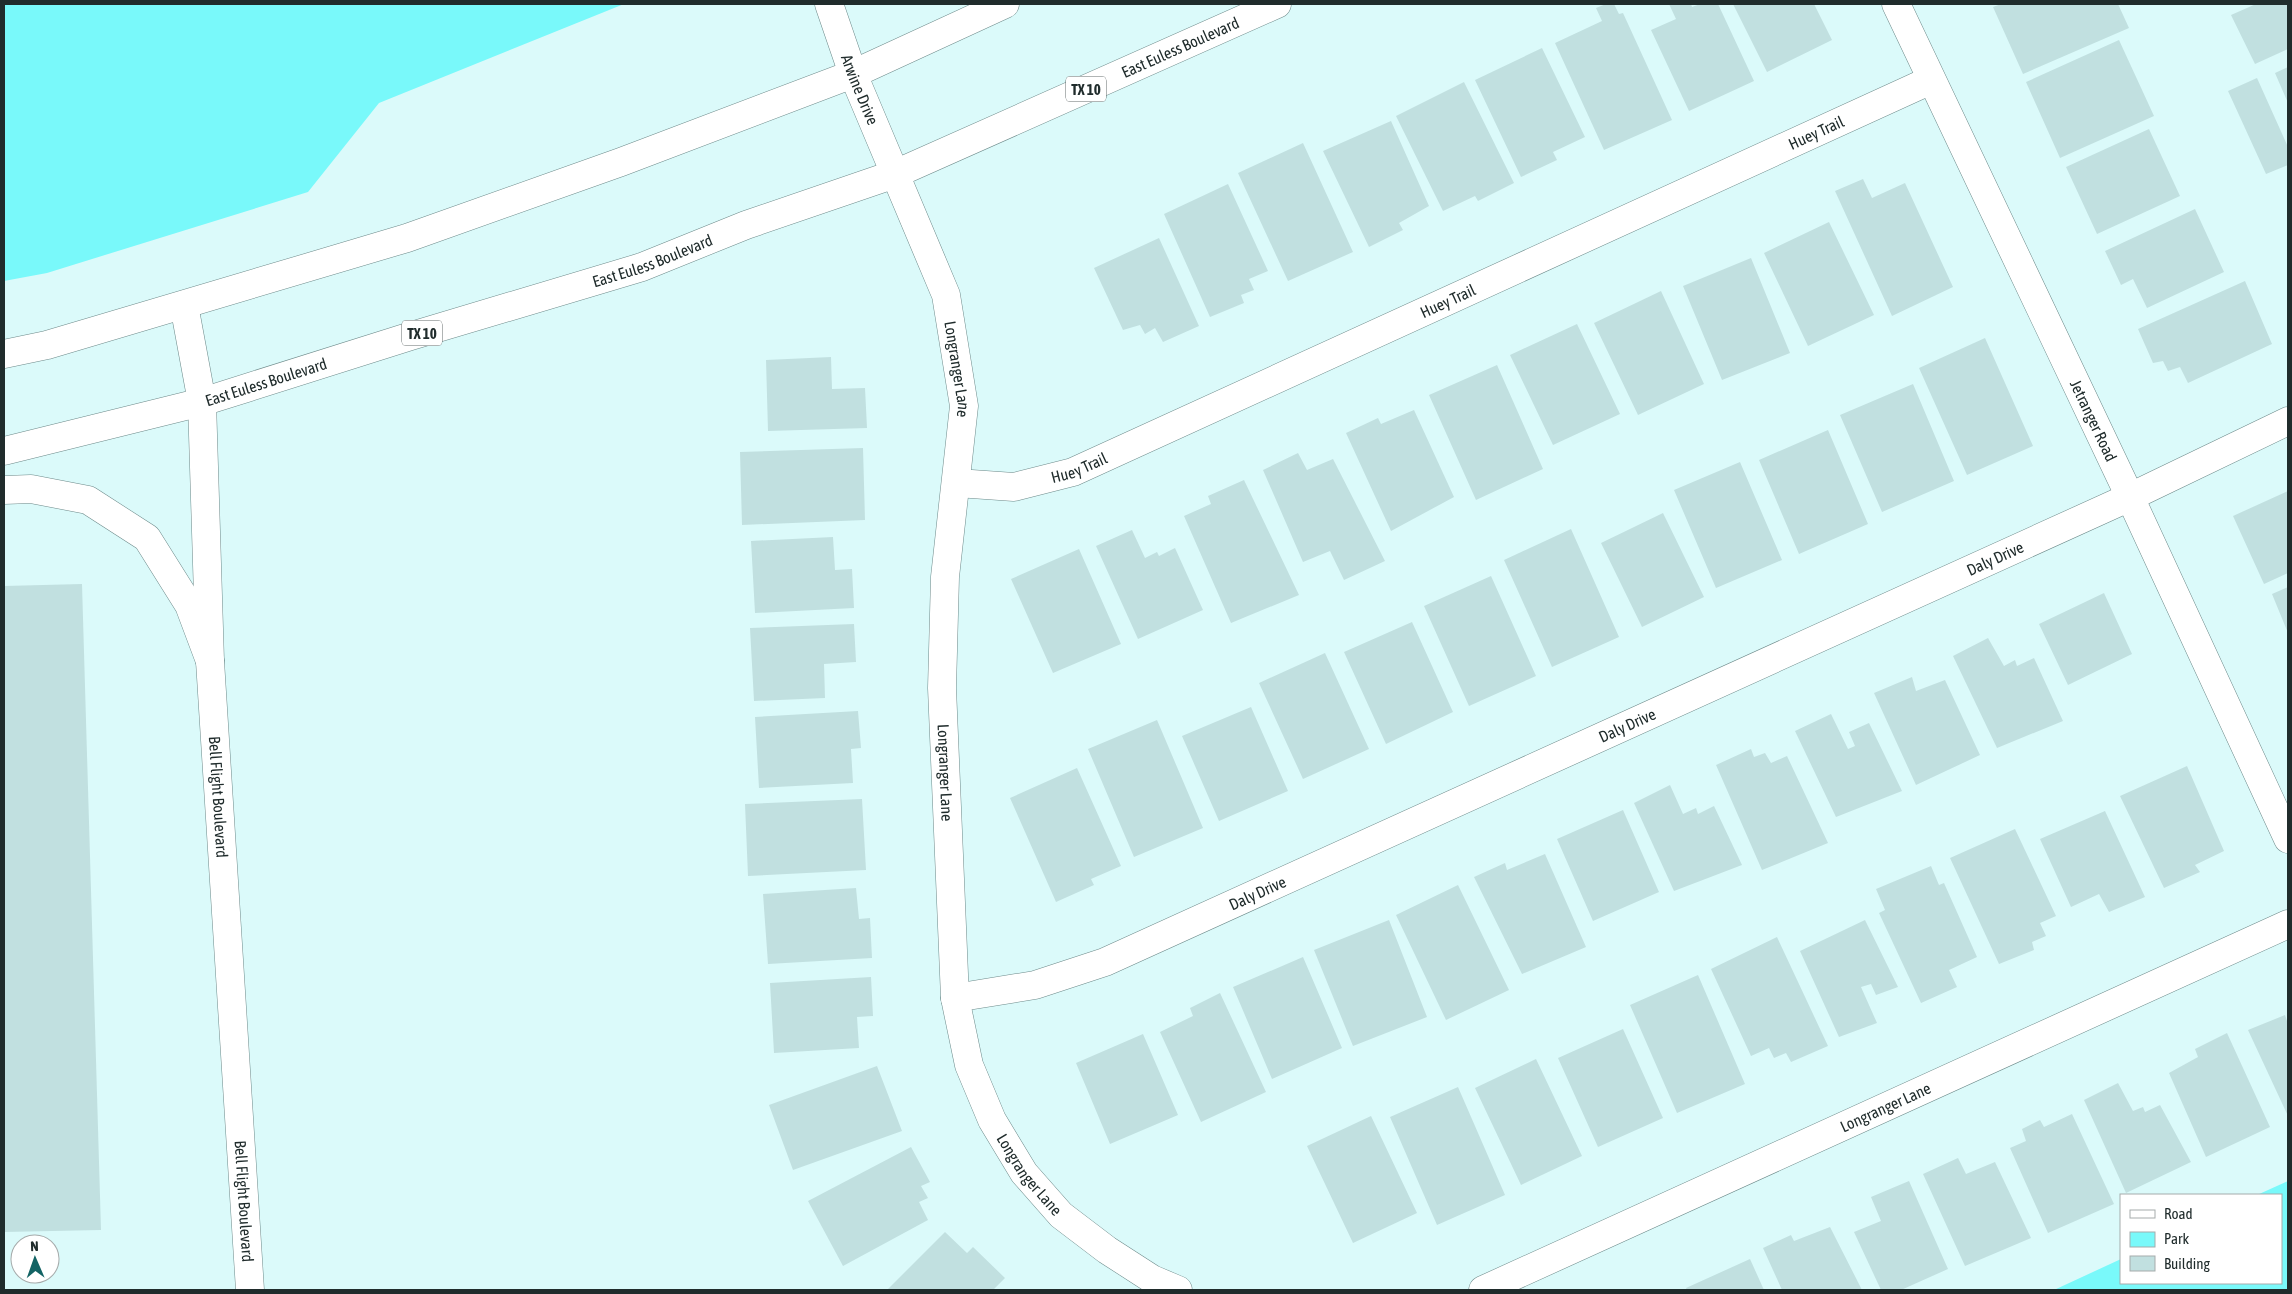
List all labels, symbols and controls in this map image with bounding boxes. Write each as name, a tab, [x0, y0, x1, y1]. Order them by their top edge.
street label: East Euless Boulevard	[1119, 13, 1242, 81]
street label: Arwine Drive	[838, 52, 882, 127]
road number: TX 10	[1066, 76, 1106, 102]
street label: Huey Trail	[1786, 112, 1847, 153]
street label: East Euless Boulevard	[590, 231, 715, 290]
street label: Huey Trail	[1417, 280, 1479, 321]
road number: TX 10	[402, 320, 442, 346]
street label: Longranger Lane	[941, 320, 973, 418]
street label: East Euless Boulevard	[203, 354, 329, 409]
street label: Jetranger Road	[2067, 377, 2121, 464]
street label: Huey Trail	[1049, 448, 1111, 486]
street label: Daly Drive	[1964, 538, 2026, 579]
street label: Daly Drive	[1596, 704, 1658, 746]
street label: Longranger Lane	[934, 724, 957, 822]
street label: Bell Flight Boulevard	[206, 736, 231, 858]
street label: Daly Drive	[1226, 872, 1289, 914]
street label: Longranger Lane	[1837, 1079, 1933, 1135]
street label: Longranger Lane	[993, 1130, 1066, 1219]
street label: Bell Flight Boulevard	[232, 1140, 257, 1262]
legend	[2120, 1194, 2282, 1284]
text: Road	[2164, 1205, 2193, 1222]
text: Park	[2164, 1230, 2189, 1247]
north arrow	[10, 1234, 60, 1284]
text: N	[30, 1238, 39, 1254]
text: Building	[2164, 1255, 2210, 1272]

